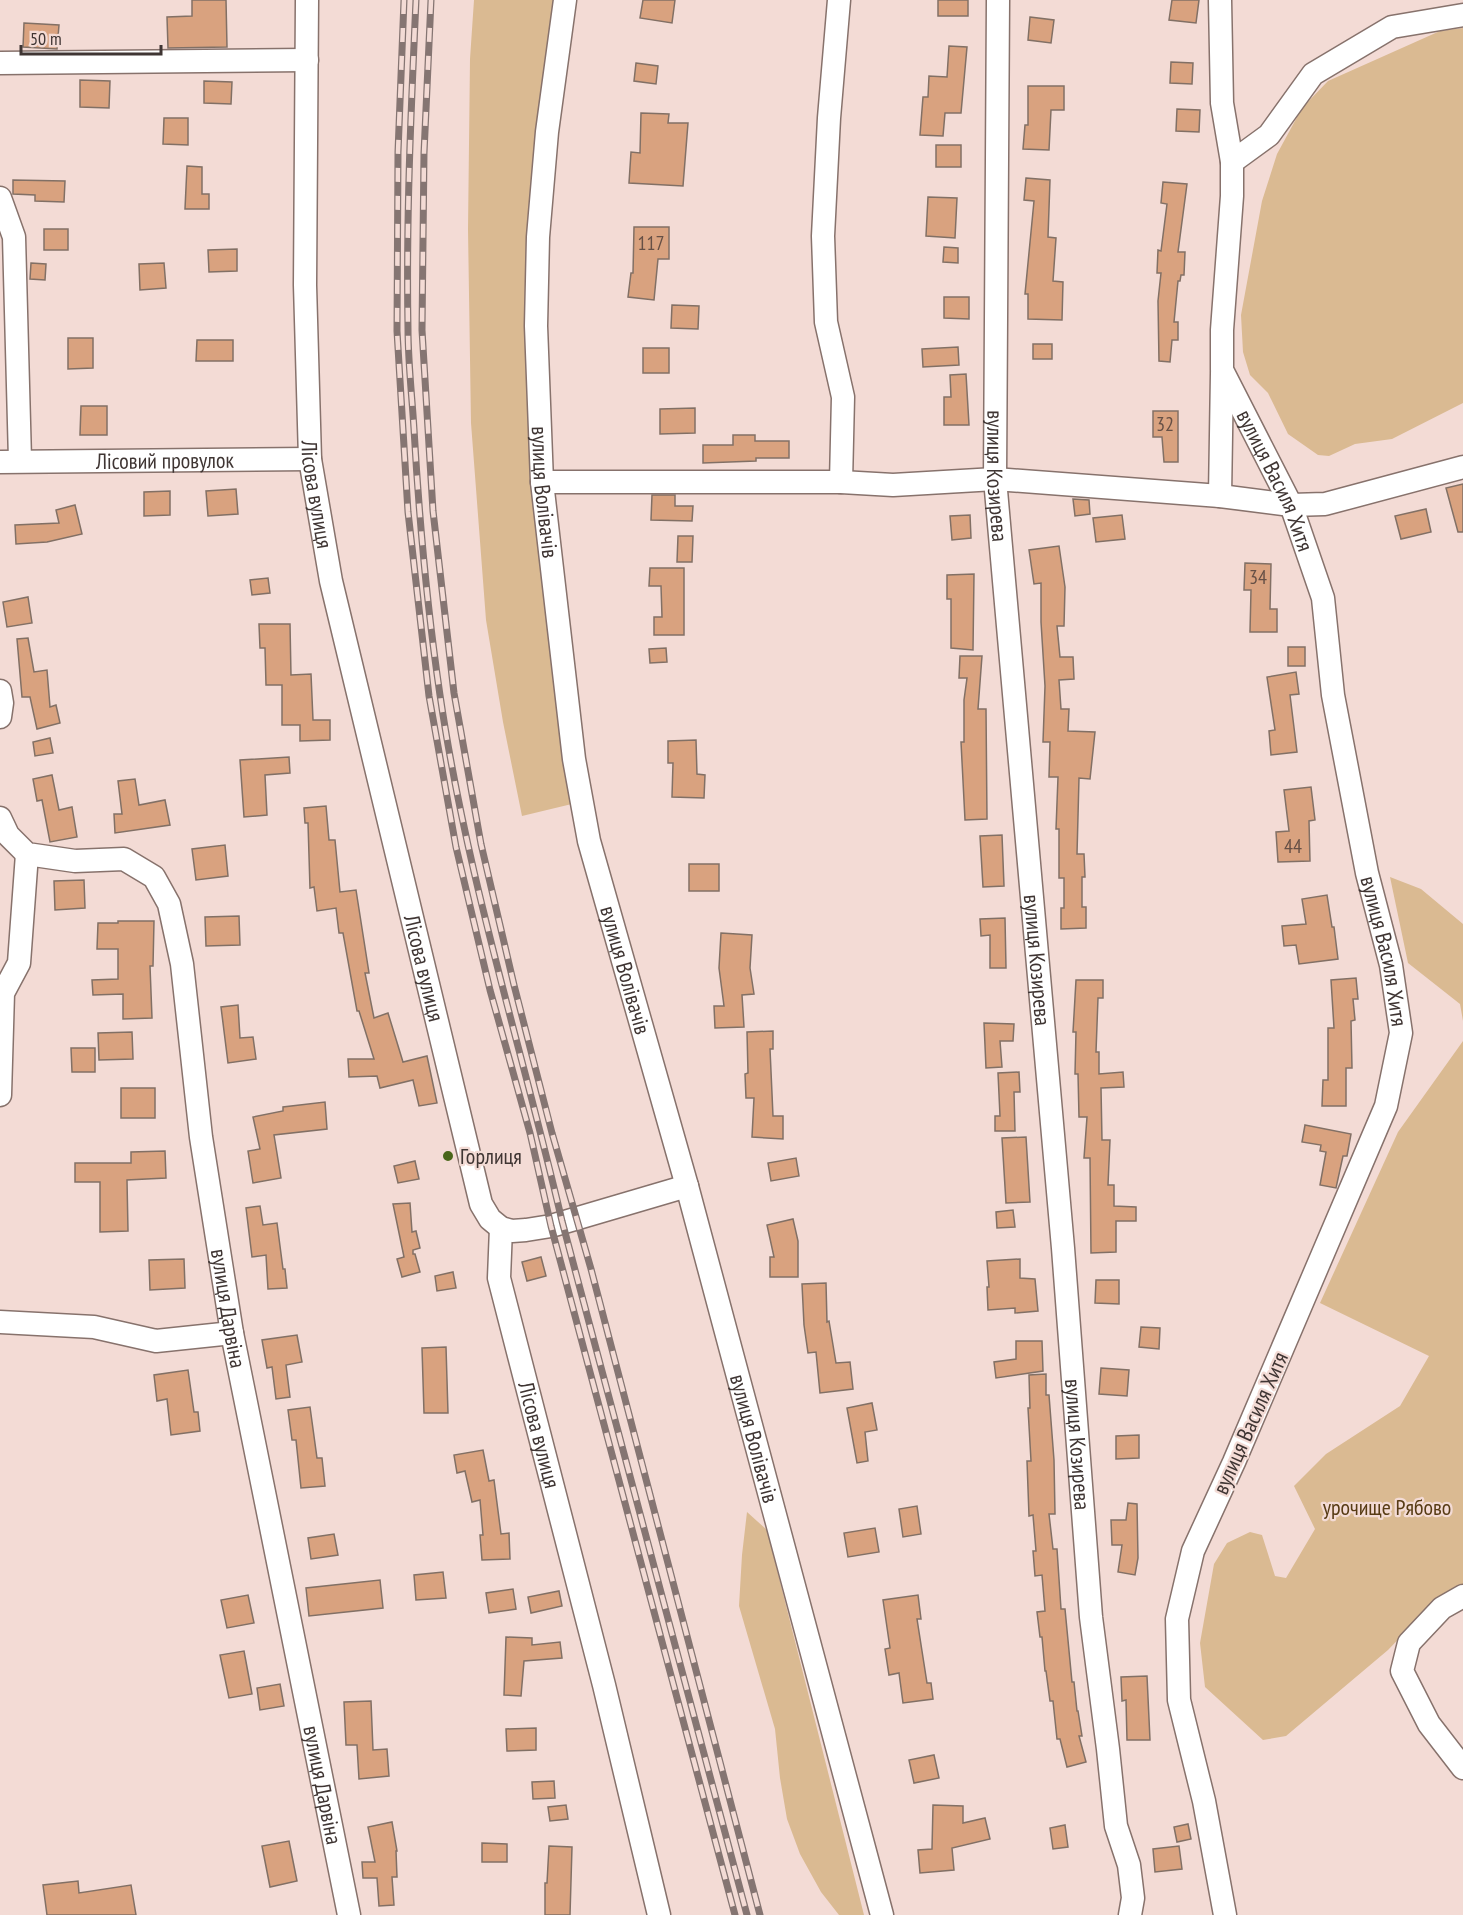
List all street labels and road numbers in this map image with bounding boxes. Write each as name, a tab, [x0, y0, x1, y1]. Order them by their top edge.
street label: вулиця Василя Хитя	[1231, 405, 1320, 555]
street label: вулиця Козирева	[981, 410, 1014, 543]
street label: вулиця Волівачів	[526, 426, 565, 560]
street label: Лісова вулиця	[295, 439, 339, 550]
street label: Лісовий провулок	[95, 446, 235, 475]
street label: вулиця Василя Хитя	[1354, 873, 1414, 1028]
street label: вулиця Козирева	[1018, 893, 1057, 1027]
street label: вулиця Волівачів	[594, 903, 657, 1037]
street label: Лісова вулиця	[398, 911, 451, 1024]
street label: вулиця Дарвіна	[205, 1247, 253, 1370]
street label: вулиця Василя Хитя	[1206, 1347, 1294, 1499]
street label: вулиця Волівачів	[724, 1371, 785, 1506]
street label: Лісова вулиця	[512, 1378, 567, 1491]
street label: вулиця Козирева	[1059, 1378, 1097, 1511]
street label: вулиця Дарвіна	[297, 1723, 348, 1847]

